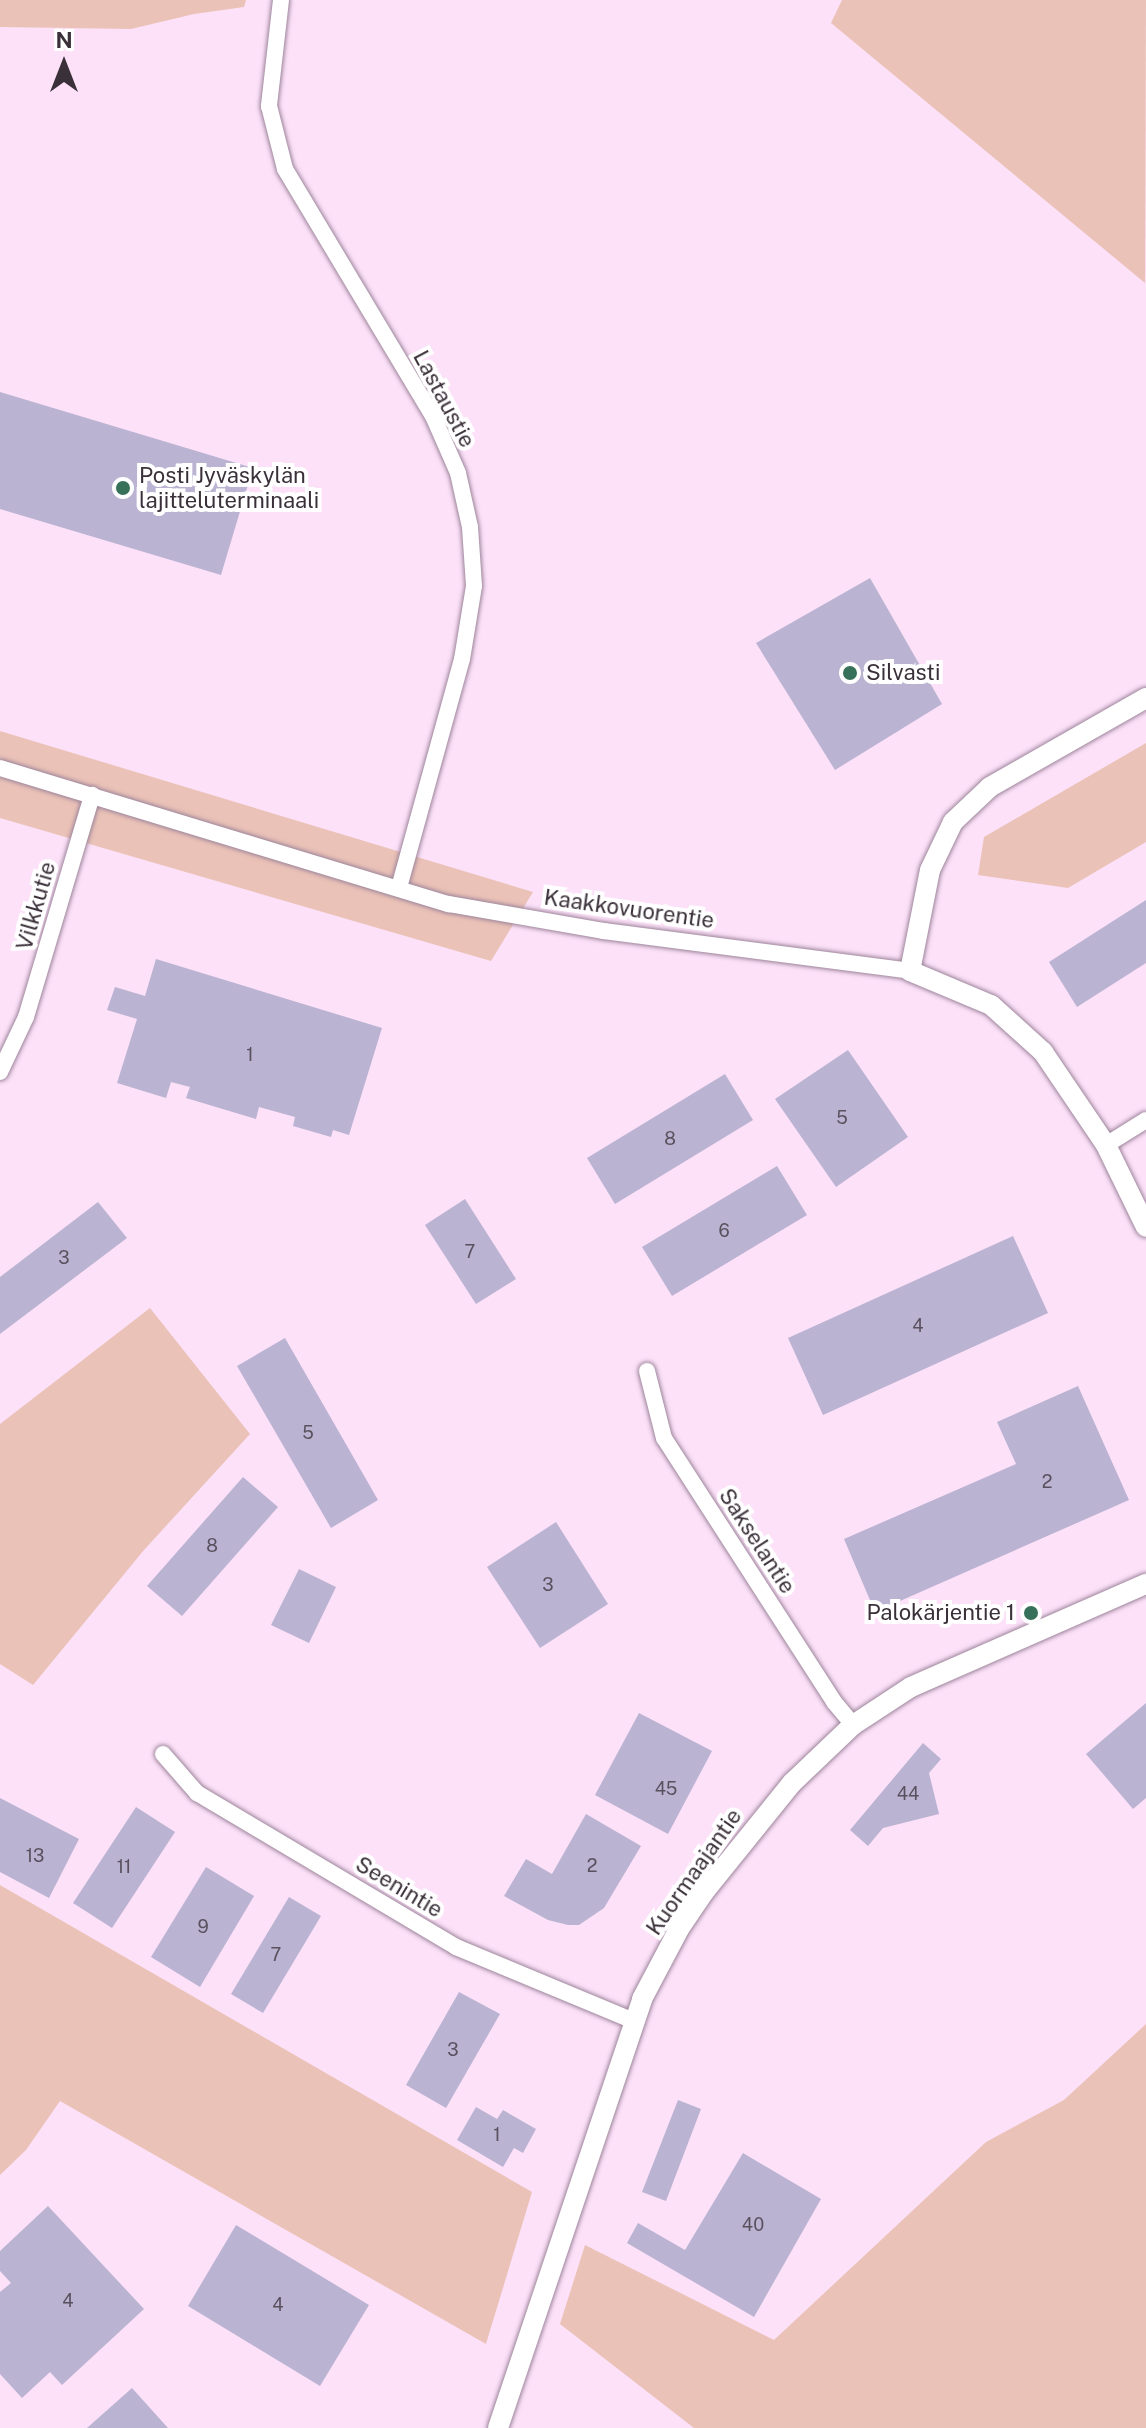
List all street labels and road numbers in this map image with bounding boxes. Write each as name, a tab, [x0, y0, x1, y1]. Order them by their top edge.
street label: Lastaustie	[407, 346, 481, 452]
street label: Vilkkutie	[11, 859, 61, 953]
street label: Kaakkovuorentie	[542, 884, 716, 934]
street label: Sakselantie	[713, 1484, 801, 1598]
street label: Kuormaajantie	[641, 1804, 747, 1940]
street label: Seenintie	[351, 1851, 447, 1923]

